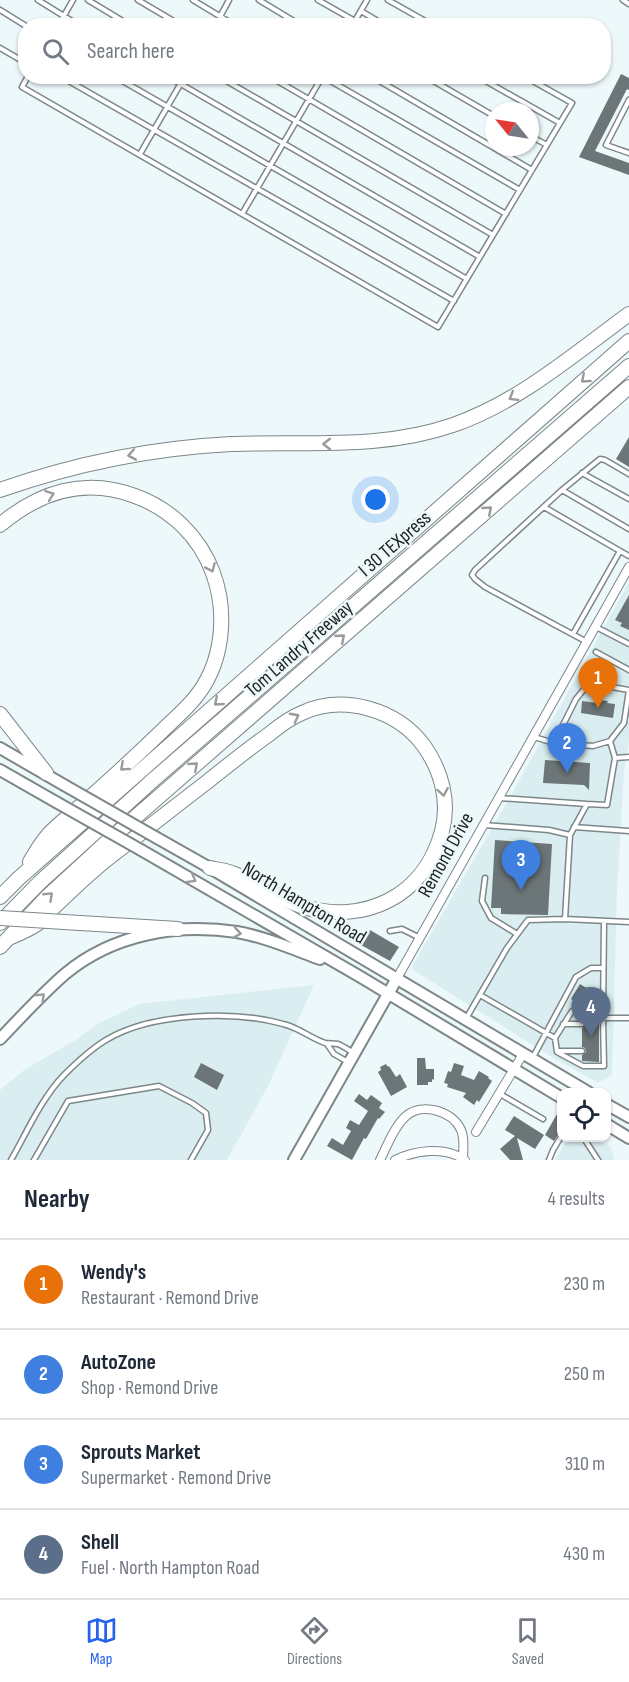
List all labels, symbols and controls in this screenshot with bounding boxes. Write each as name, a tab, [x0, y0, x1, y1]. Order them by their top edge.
search box	[18, 18, 611, 84]
icon: search	[39, 35, 72, 68]
text: Search here	[87, 38, 174, 65]
north arrow	[485, 102, 539, 156]
one-way arrow	[581, 372, 592, 383]
one-way arrow	[509, 389, 519, 401]
one-way arrow	[322, 437, 331, 450]
one-way arrow	[128, 448, 138, 461]
your location	[361, 485, 390, 514]
one-way arrow	[44, 490, 55, 503]
street label: I 30 TEXpress	[354, 506, 436, 582]
one-way arrow	[481, 506, 492, 517]
one-way arrow	[203, 561, 215, 572]
street label: Tom Landry Freeway	[240, 595, 358, 702]
one-way arrow	[334, 634, 345, 645]
pin: 1	[578, 658, 618, 708]
one-way arrow	[214, 695, 225, 706]
one-way arrow	[289, 713, 299, 724]
pin: 2	[548, 724, 586, 773]
one-way arrow	[120, 760, 131, 771]
one-way arrow	[187, 762, 198, 773]
one-way arrow	[436, 787, 449, 797]
street label: Remond Drive	[413, 808, 479, 902]
pin: 3	[502, 840, 540, 890]
street label: North Hampton Road	[238, 857, 370, 949]
one-way arrow	[186, 872, 196, 883]
one-way arrow	[42, 892, 52, 903]
one-way arrow	[232, 927, 241, 939]
pin: 4	[572, 988, 610, 1037]
one-way arrow	[34, 994, 45, 1005]
map controls	[557, 1088, 611, 1142]
button: locate	[557, 1088, 611, 1142]
text: Nearby	[24, 1184, 90, 1215]
text: 4 results	[548, 1187, 605, 1211]
text: Wendy's	[81, 1259, 146, 1286]
text: 1	[40, 1272, 47, 1296]
text: 230 m	[563, 1272, 605, 1296]
text: Restaurant · Remond Drive	[81, 1286, 259, 1310]
text: AutoZone	[81, 1349, 156, 1376]
text: 2	[39, 1362, 48, 1386]
text: 250 m	[564, 1362, 605, 1386]
text: Shop · Remond Drive	[81, 1376, 218, 1400]
text: Sprouts Market	[81, 1439, 201, 1466]
text: 3	[39, 1452, 48, 1476]
text: 310 m	[565, 1452, 605, 1476]
text: Supermarket · Remond Drive	[81, 1466, 271, 1490]
text: Shell	[81, 1529, 119, 1556]
text: 4	[39, 1542, 48, 1566]
text: 430 m	[563, 1542, 605, 1566]
text: Fuel · North Hampton Road	[81, 1556, 260, 1580]
tab: Map	[85, 1614, 118, 1669]
tab: Directions	[287, 1614, 342, 1669]
tab: Saved	[511, 1614, 544, 1669]

